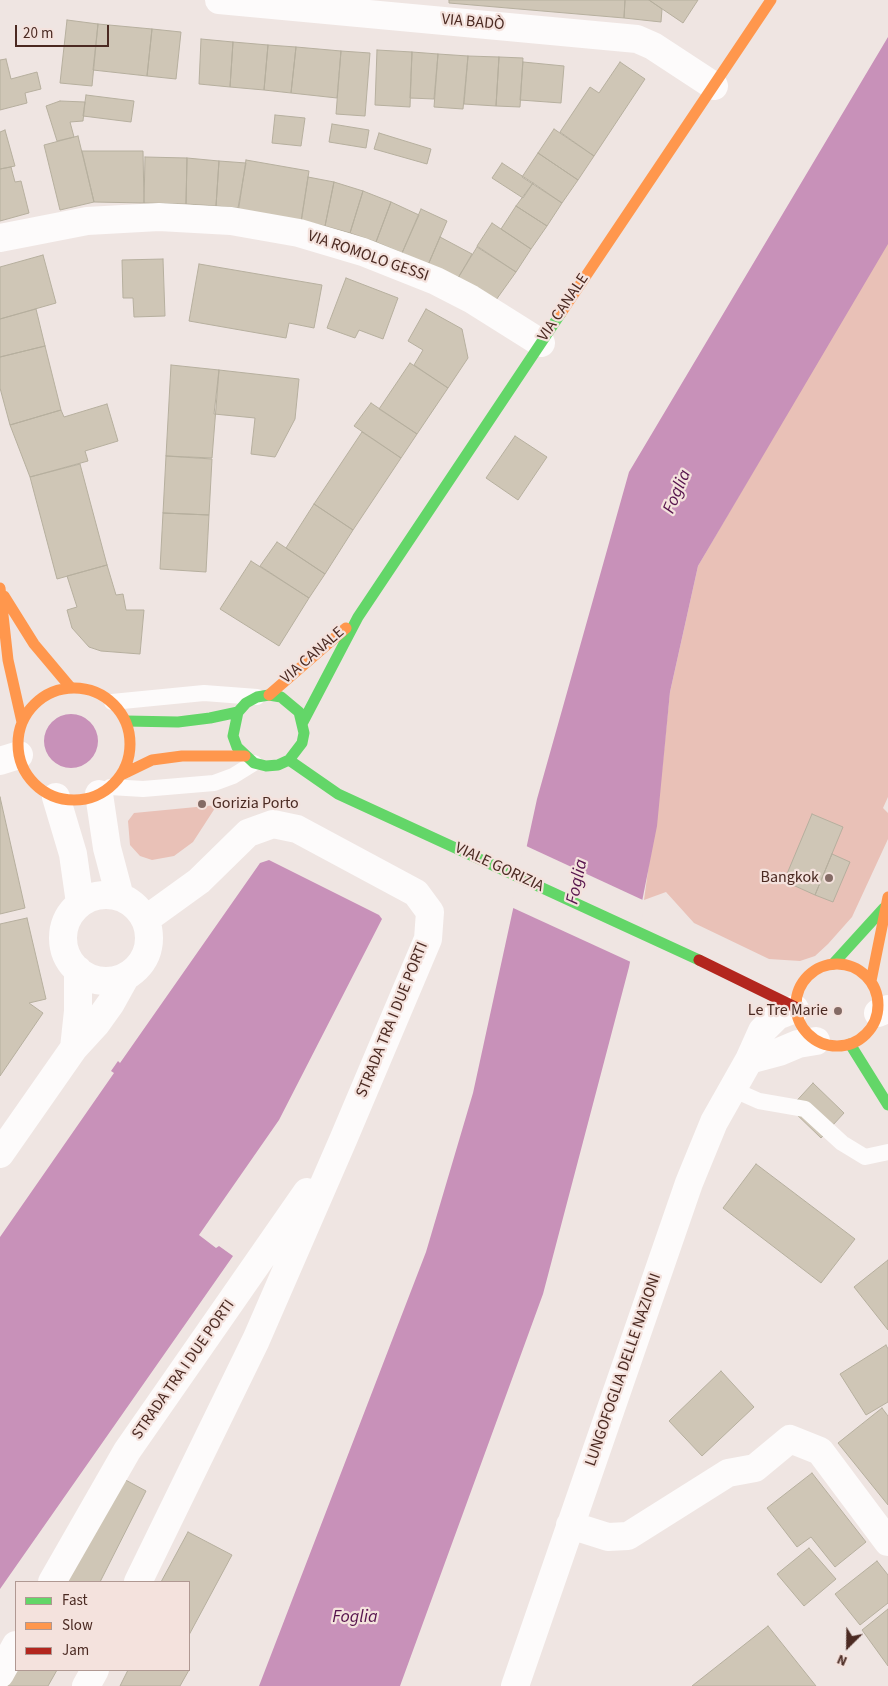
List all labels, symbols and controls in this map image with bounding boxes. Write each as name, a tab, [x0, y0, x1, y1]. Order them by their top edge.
street label: VIA BADÒ	[441, 11, 505, 35]
scale bar	[18, 15, 111, 47]
text: 20 m	[23, 23, 53, 44]
street label: VIA ROMOLO GESSI	[305, 227, 431, 287]
street label: VIA CANALE	[534, 271, 594, 345]
water label: Foglia	[659, 467, 697, 517]
street label: VIA CANALE	[277, 623, 349, 689]
place label: Gorizia Porto	[212, 794, 299, 814]
marker: Gorizia Porto	[196, 798, 208, 810]
street label: VIALE GORIZIA	[451, 839, 547, 897]
water label: Foglia	[563, 857, 593, 907]
place label: Bangkok	[760, 868, 819, 888]
marker: Bangkok	[823, 872, 835, 884]
street label: STRADA TRA I DUE PORTI	[353, 939, 433, 1101]
place label: Le Tre Marie	[748, 1001, 828, 1021]
marker: Le Tre Marie	[832, 1005, 844, 1017]
street label: LUNGOFOGLIA DELLE NAZIONI	[582, 1271, 666, 1469]
street label: STRADA TRA I DUE PORTI	[128, 1296, 240, 1444]
legend	[15, 1581, 190, 1671]
text: Fast	[62, 1590, 88, 1611]
water label: Foglia	[332, 1607, 378, 1629]
text: Slow	[62, 1615, 93, 1636]
north arrow	[823, 1621, 873, 1671]
text: Jam	[62, 1640, 89, 1661]
text: N	[834, 1649, 850, 1671]

